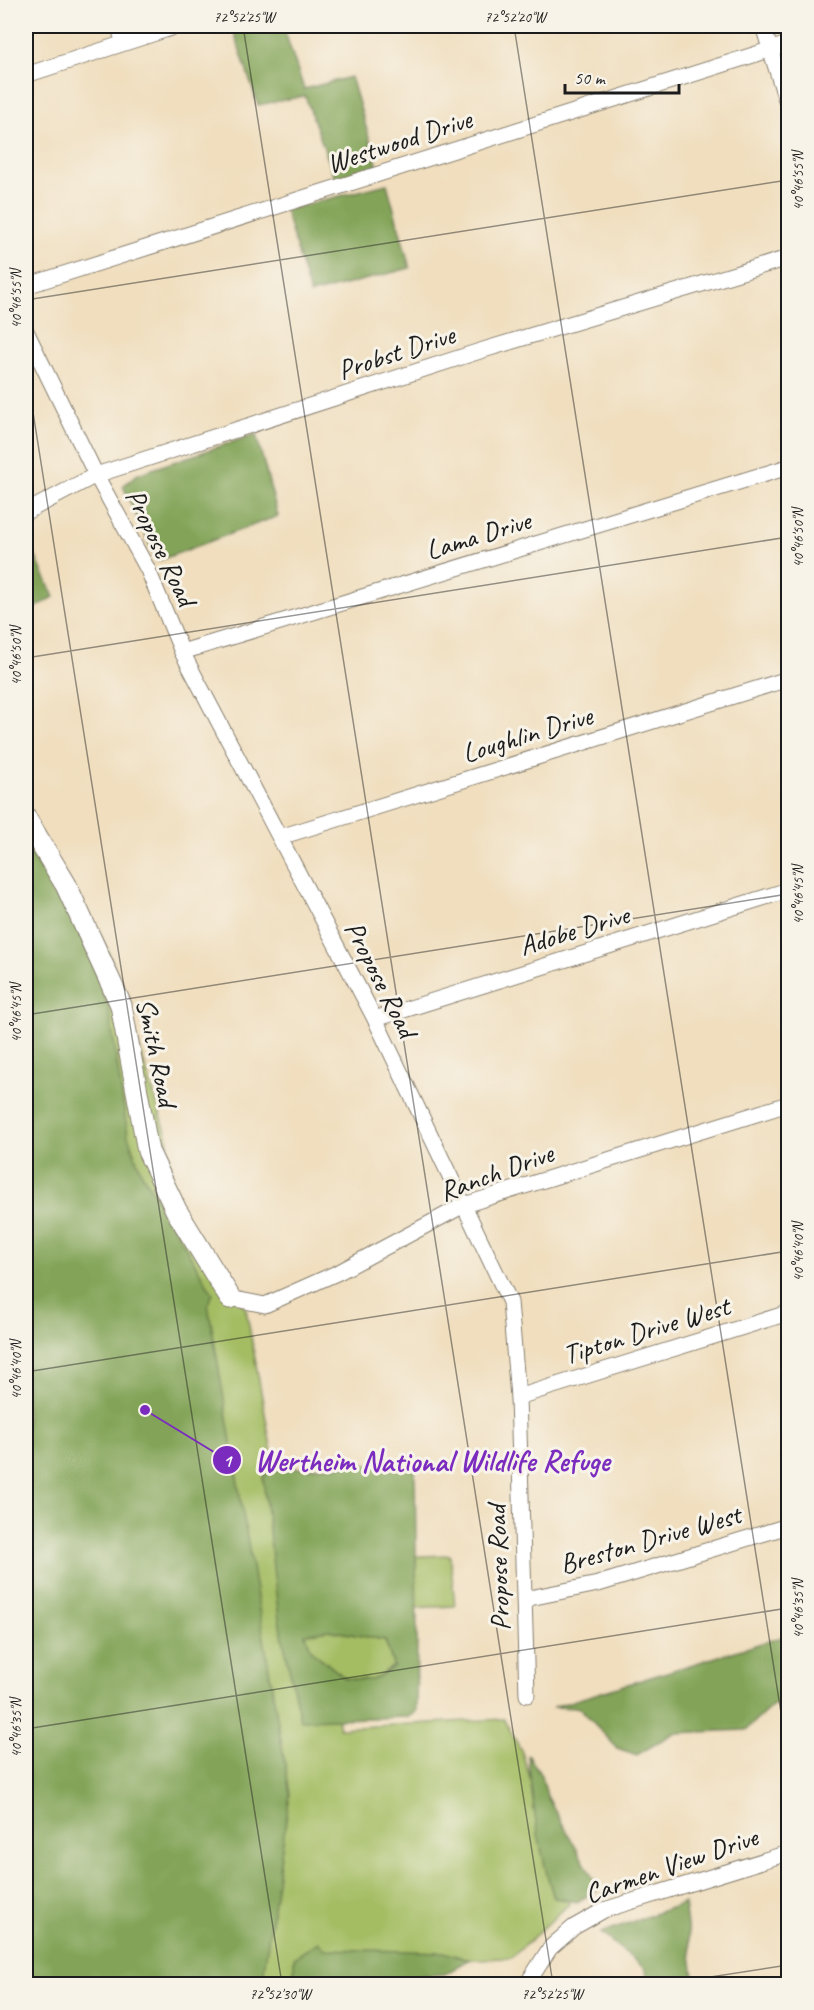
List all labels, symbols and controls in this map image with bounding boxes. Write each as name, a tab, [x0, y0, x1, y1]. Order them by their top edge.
text: 72°52'25"W	[214, 8, 278, 27]
text: 72°52'20"W	[485, 8, 549, 27]
scale bar	[565, 57, 679, 95]
text: 50 m	[574, 67, 607, 89]
street label: Westwood Drive	[322, 101, 478, 181]
text: 40°46'55"N	[789, 148, 808, 211]
text: 40°46'55"N	[7, 266, 26, 329]
street label: Probst Drive	[333, 316, 461, 387]
street label: Propose Road	[118, 483, 206, 615]
street label: Lama Drive	[421, 502, 536, 567]
text: 40°46'50"N	[789, 505, 808, 568]
text: 40°46'50"N	[7, 623, 26, 686]
street label: Loughlin Drive	[458, 697, 598, 770]
text: 40°46'45"N	[789, 862, 808, 925]
street label: Adobe Drive	[515, 896, 635, 963]
street label: Propose Road	[337, 915, 427, 1047]
text: 40°46'45"N	[7, 980, 26, 1043]
street label: Smith Road	[128, 995, 186, 1113]
street label: Ranch Drive	[434, 1135, 560, 1209]
text: 40°46'40"N	[789, 1219, 808, 1282]
street label: Tipton Drive West	[559, 1287, 736, 1372]
text: 40°46'40"N	[7, 1337, 26, 1400]
callout: Wertheim National Wildlife Refuge	[212, 1436, 621, 1484]
text: Wertheim National Wildlife Refuge	[255, 1442, 612, 1480]
text: 1	[223, 1450, 233, 1472]
street label: Breston Drive West	[556, 1496, 747, 1582]
street label: Propose Road	[478, 1501, 518, 1631]
text: 40°46'35"N	[789, 1576, 808, 1639]
text: 40°46'35"N	[7, 1695, 26, 1758]
street label: Carmen View Drive	[580, 1818, 764, 1911]
text: 72°52'30"W	[250, 1985, 314, 2004]
text: 72°52'25"W	[522, 1985, 586, 2004]

